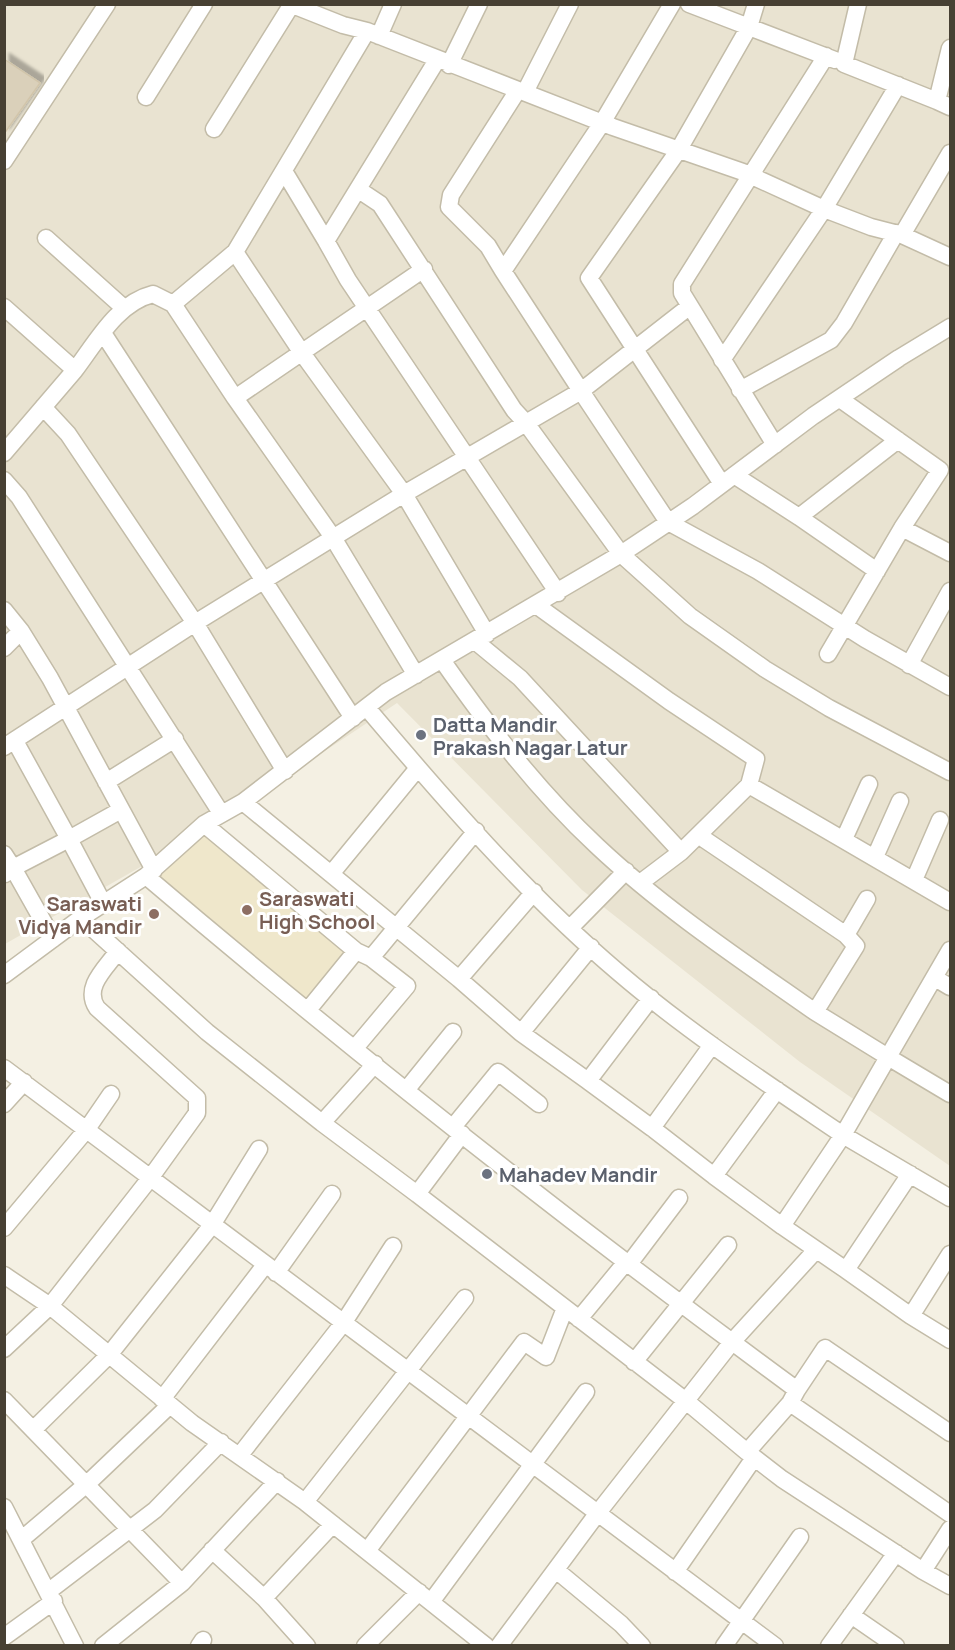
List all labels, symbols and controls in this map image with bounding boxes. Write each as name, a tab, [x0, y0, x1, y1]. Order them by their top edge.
place label: Datta Mandir Prakash Nagar Latur	[433, 711, 628, 761]
marker: Datta Mandir Prakash Nagar Latur	[414, 728, 428, 742]
place label: Saraswati High School	[259, 885, 375, 935]
place label: Saraswati Vidya Mandir	[18, 890, 142, 940]
marker: Saraswati High School	[240, 903, 254, 917]
marker: Saraswati Vidya Mandir	[147, 907, 161, 921]
place label: Mahadev Mandir	[499, 1161, 658, 1188]
marker: Mahadev Mandir	[480, 1167, 494, 1181]

